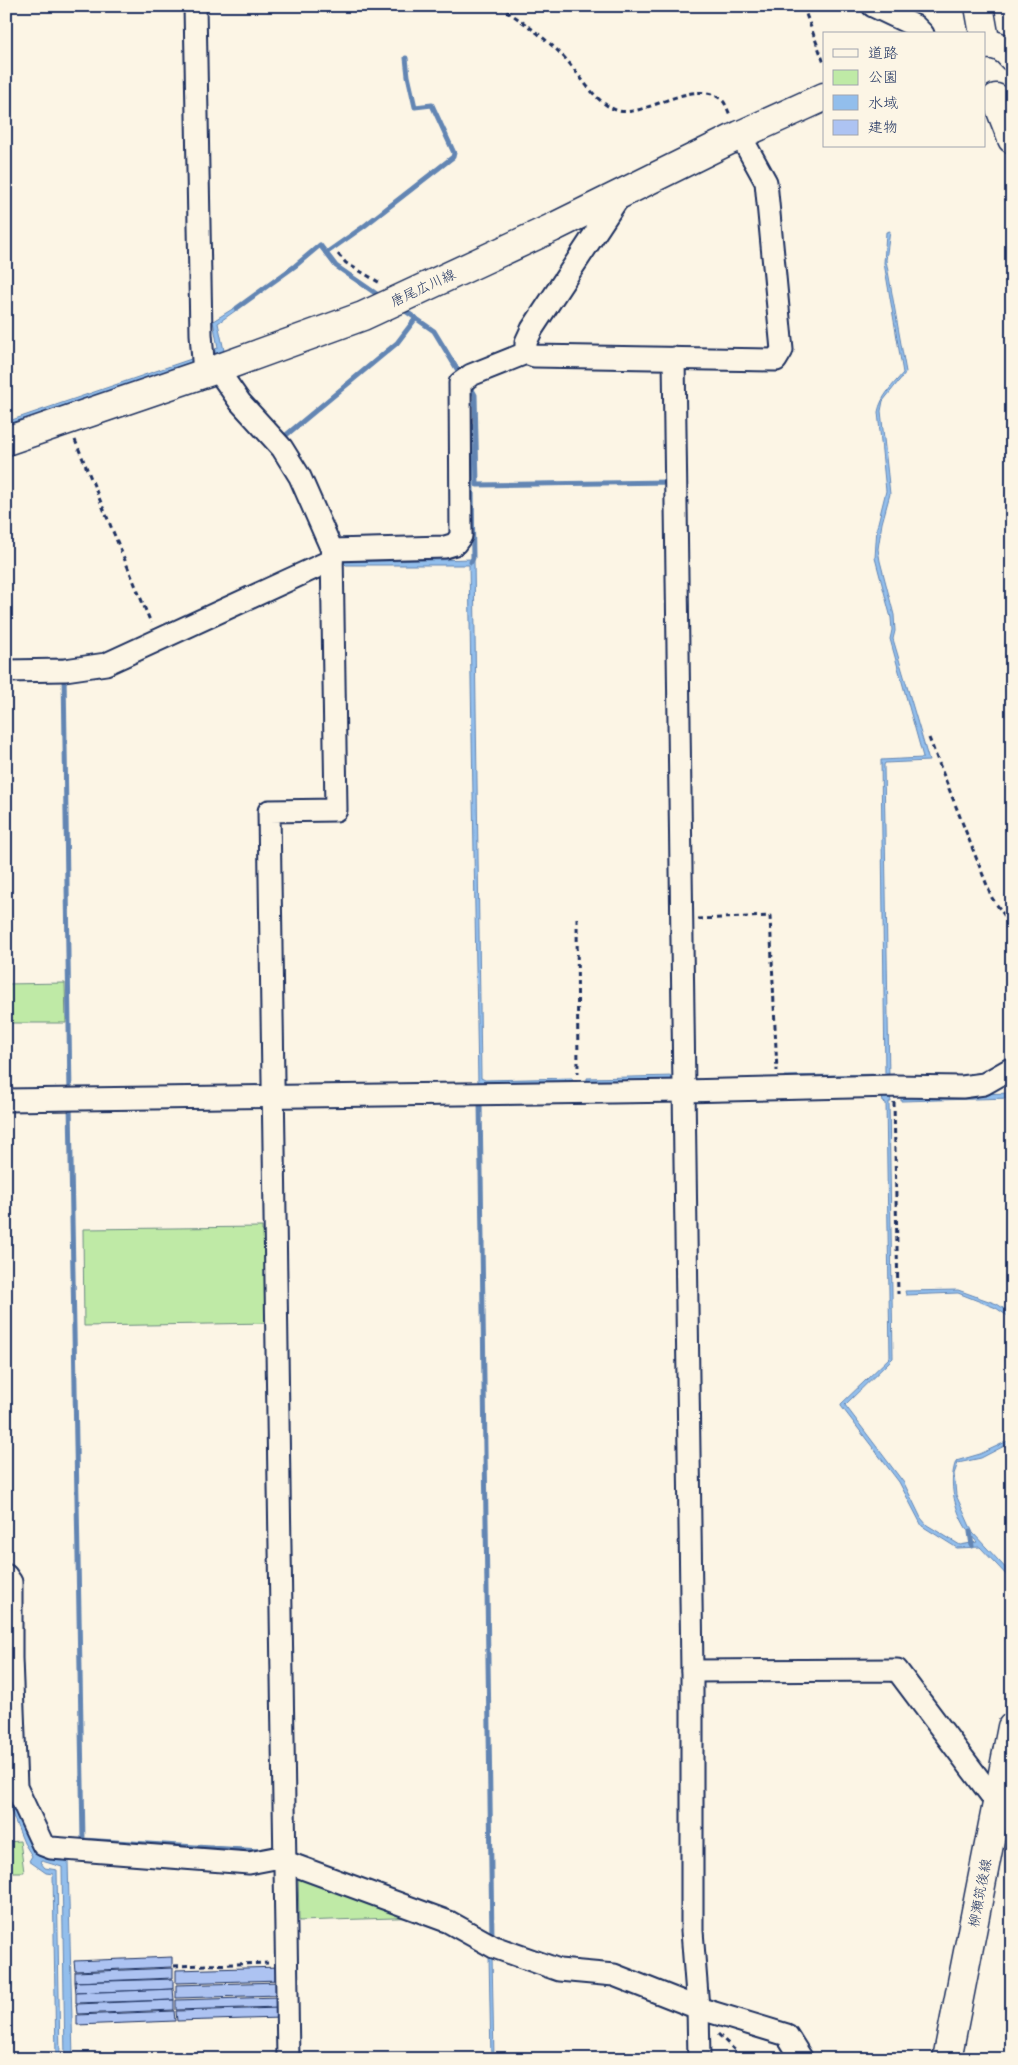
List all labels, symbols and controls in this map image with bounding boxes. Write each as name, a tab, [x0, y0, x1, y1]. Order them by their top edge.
legend	[823, 32, 986, 148]
text: 道路	[868, 44, 898, 62]
text: 公園	[868, 68, 898, 86]
text: 水域	[868, 94, 898, 112]
text: 建物	[868, 118, 898, 136]
street label: 唐尾広川線	[388, 266, 458, 310]
street label: 柳瀬筑後線	[965, 1857, 995, 1929]

